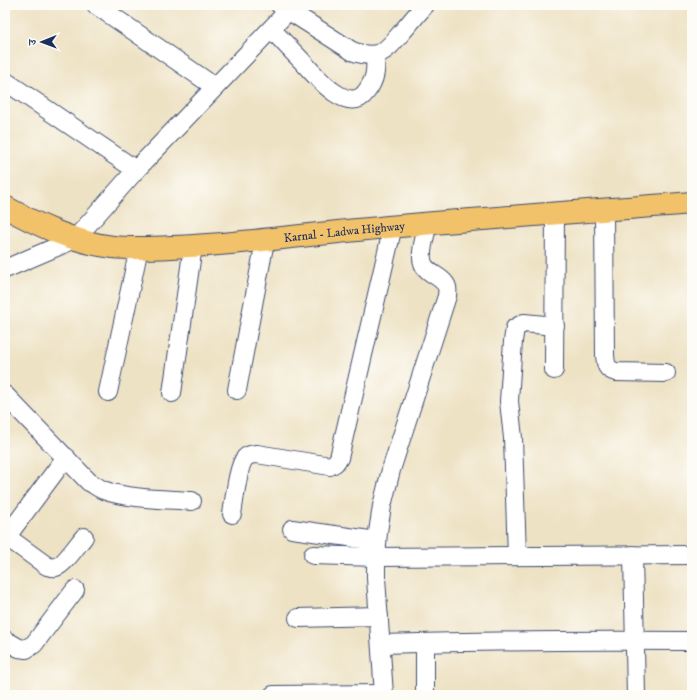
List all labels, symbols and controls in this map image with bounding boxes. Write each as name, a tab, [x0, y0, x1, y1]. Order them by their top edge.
north arrow	[22, 22, 62, 62]
text: उ	[26, 38, 40, 46]
street label: Karnal - Ladwa Highway	[283, 218, 406, 246]

